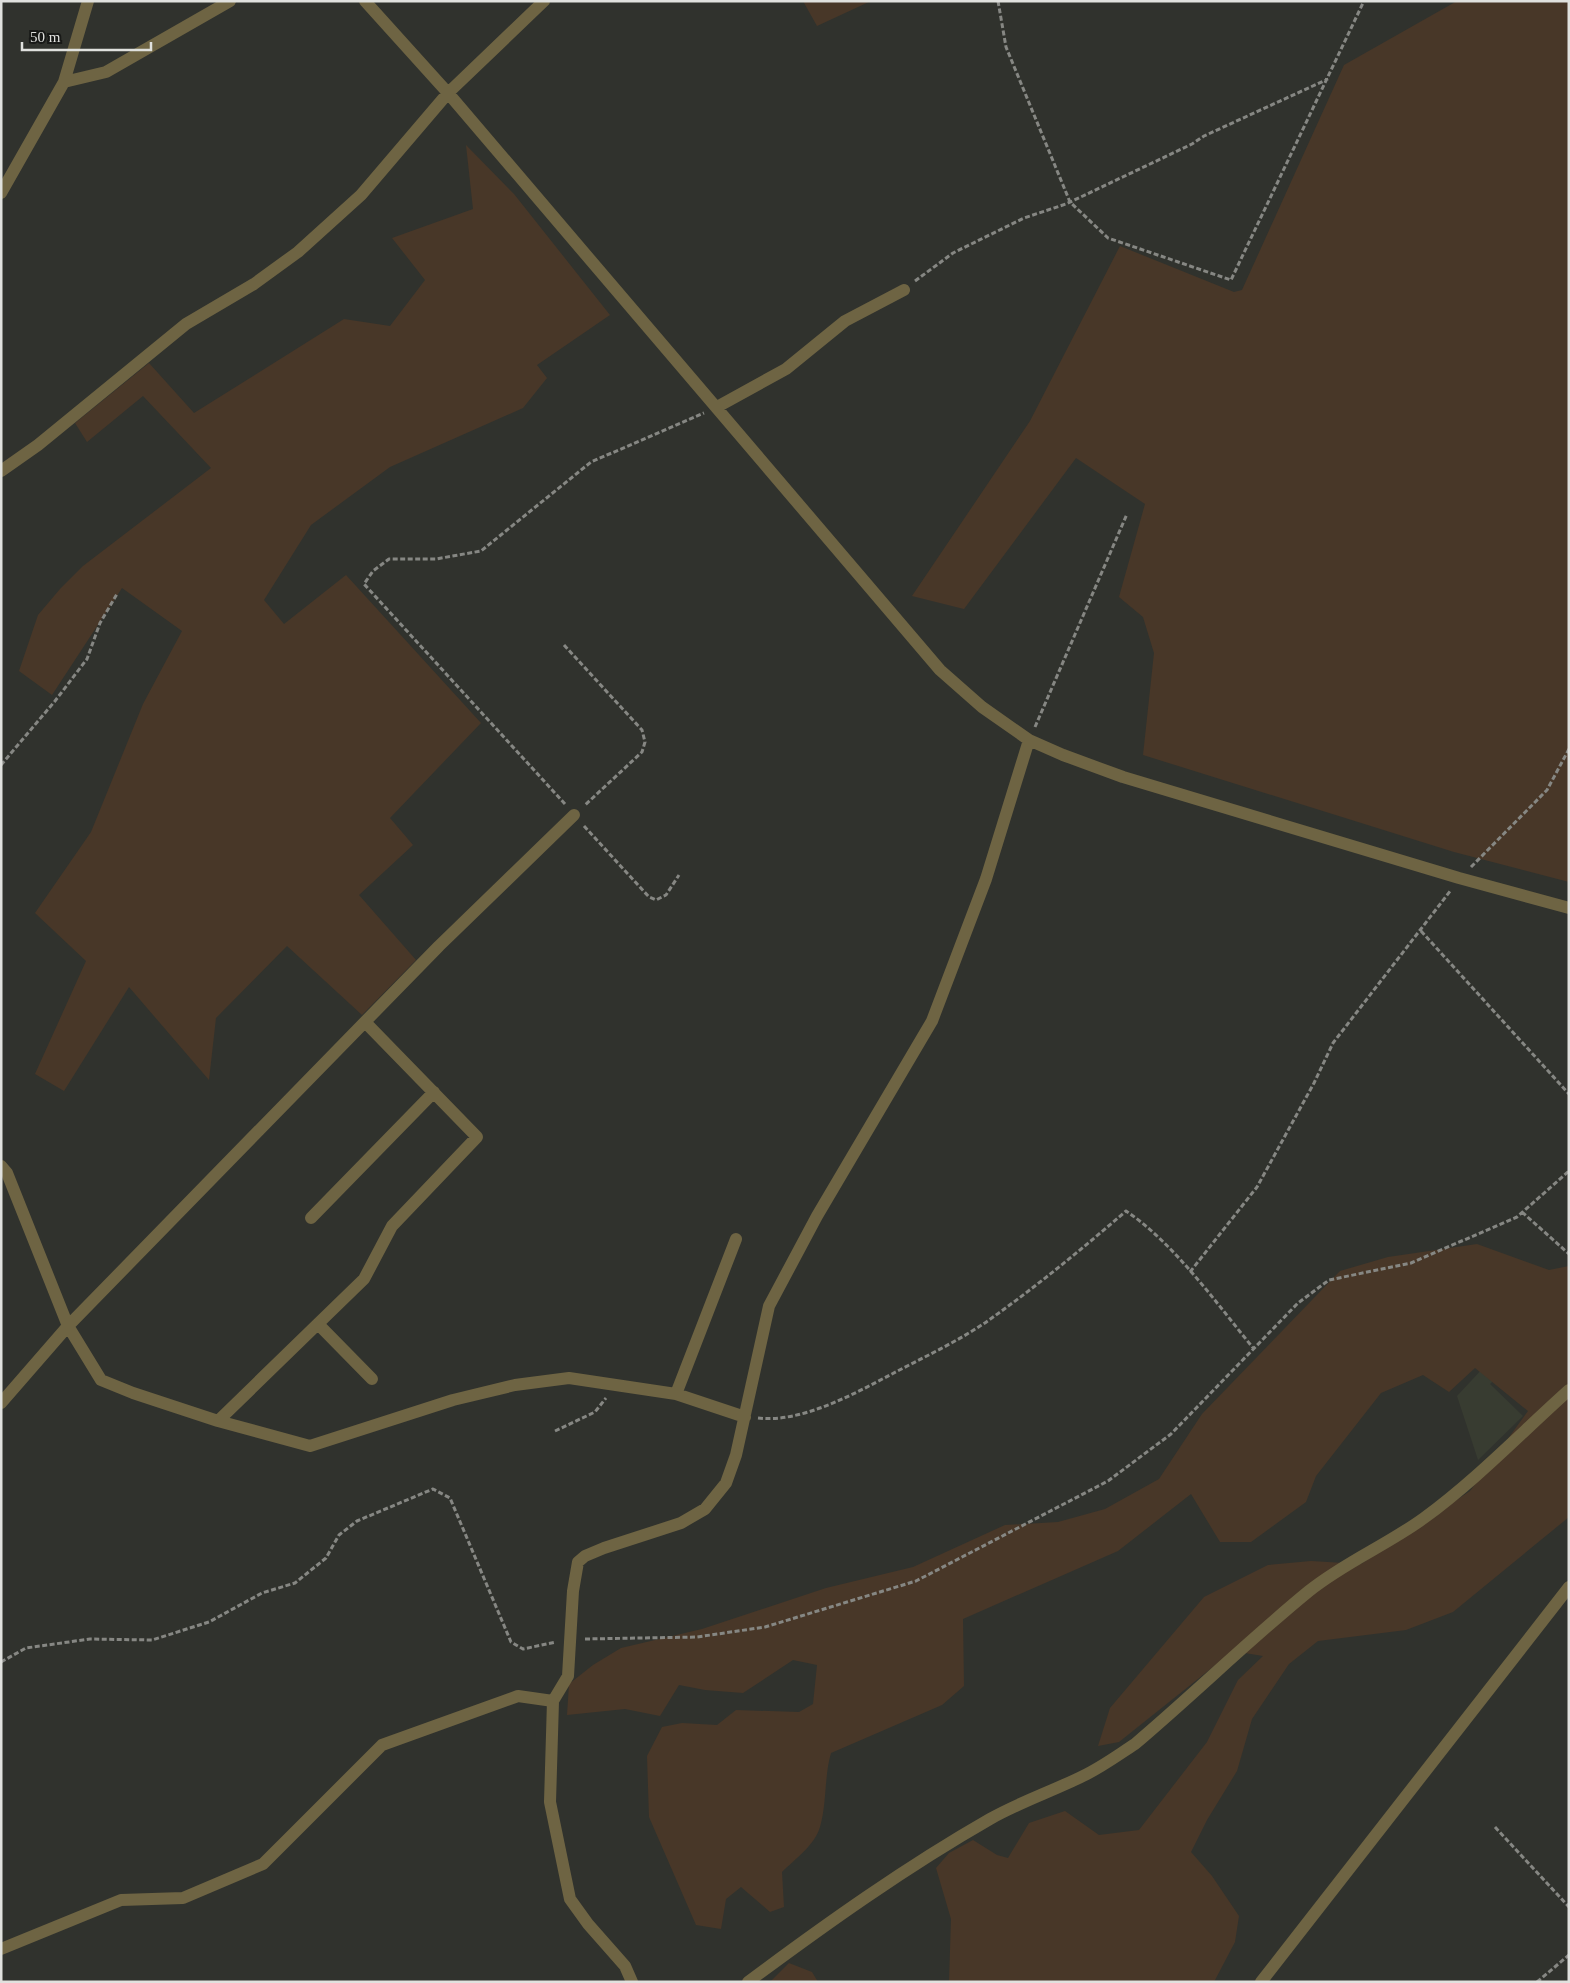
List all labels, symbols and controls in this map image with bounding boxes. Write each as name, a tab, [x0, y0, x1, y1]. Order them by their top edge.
scale bar	[22, 20, 151, 52]
text: 50 m	[30, 29, 61, 45]

